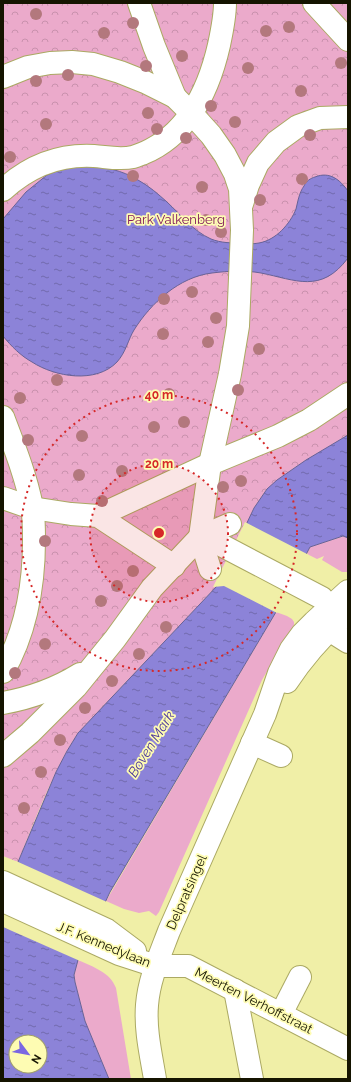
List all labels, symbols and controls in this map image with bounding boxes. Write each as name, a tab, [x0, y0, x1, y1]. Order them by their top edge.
park label: Park Valkenberg	[127, 212, 225, 227]
text: 40 m	[145, 388, 173, 402]
text: 20 m	[145, 457, 173, 471]
centre of rings	[152, 526, 166, 540]
water label: Boven Mark	[124, 708, 178, 780]
street label: Delpratsingel	[163, 852, 210, 932]
street label: J.F. Kennedylaan	[55, 919, 153, 970]
street label: Meerten Verhoffstraat	[192, 964, 316, 1037]
north arrow	[8, 1034, 48, 1074]
text: N	[28, 1052, 44, 1066]

